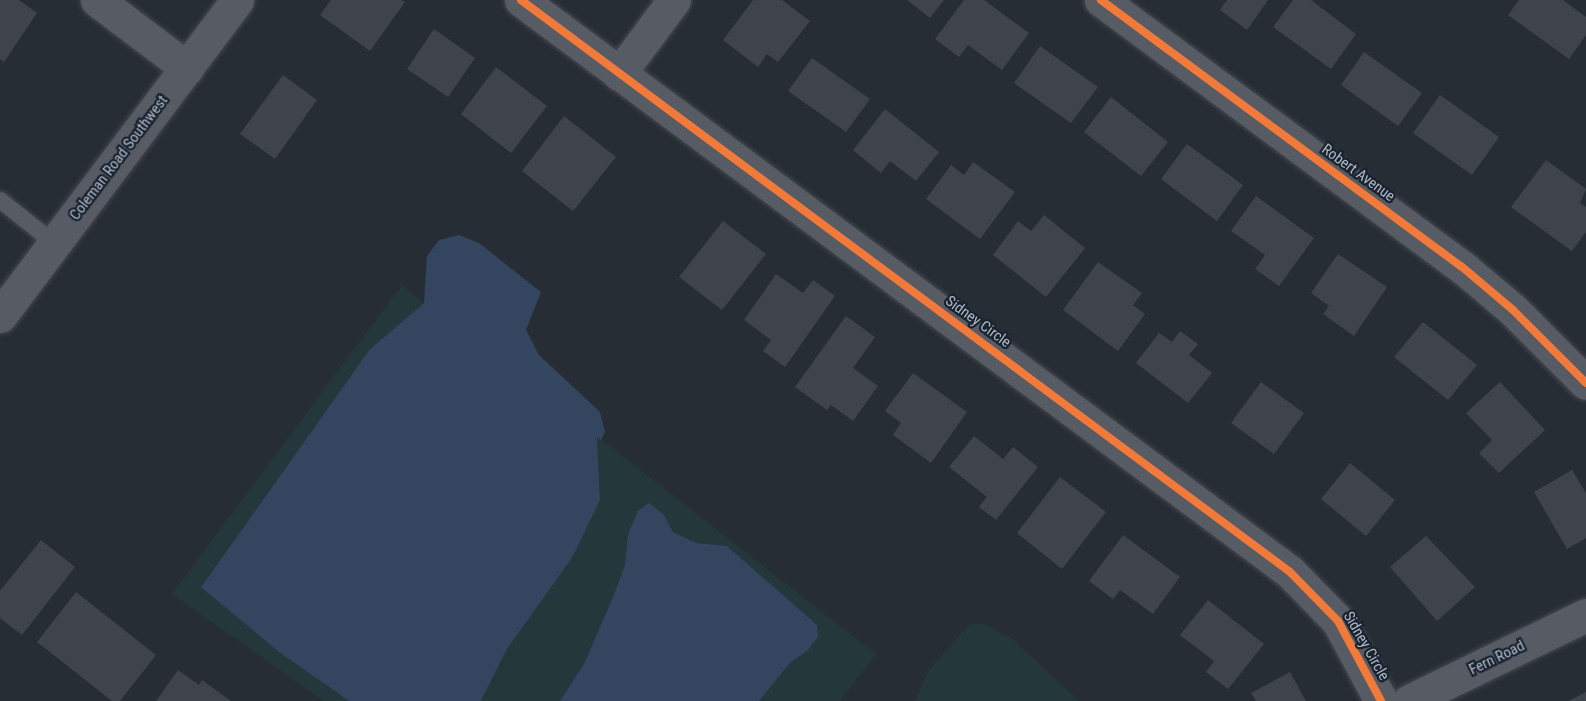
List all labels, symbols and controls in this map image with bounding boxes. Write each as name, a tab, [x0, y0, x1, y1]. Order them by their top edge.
street label: Coleman Road Southwest	[66, 92, 172, 224]
street label: Robert Avenue	[1318, 140, 1398, 206]
street label: Sidney Circle	[942, 292, 1014, 352]
street label: Sidney Circle	[1339, 608, 1393, 684]
street label: Fern Road	[1466, 637, 1528, 679]

